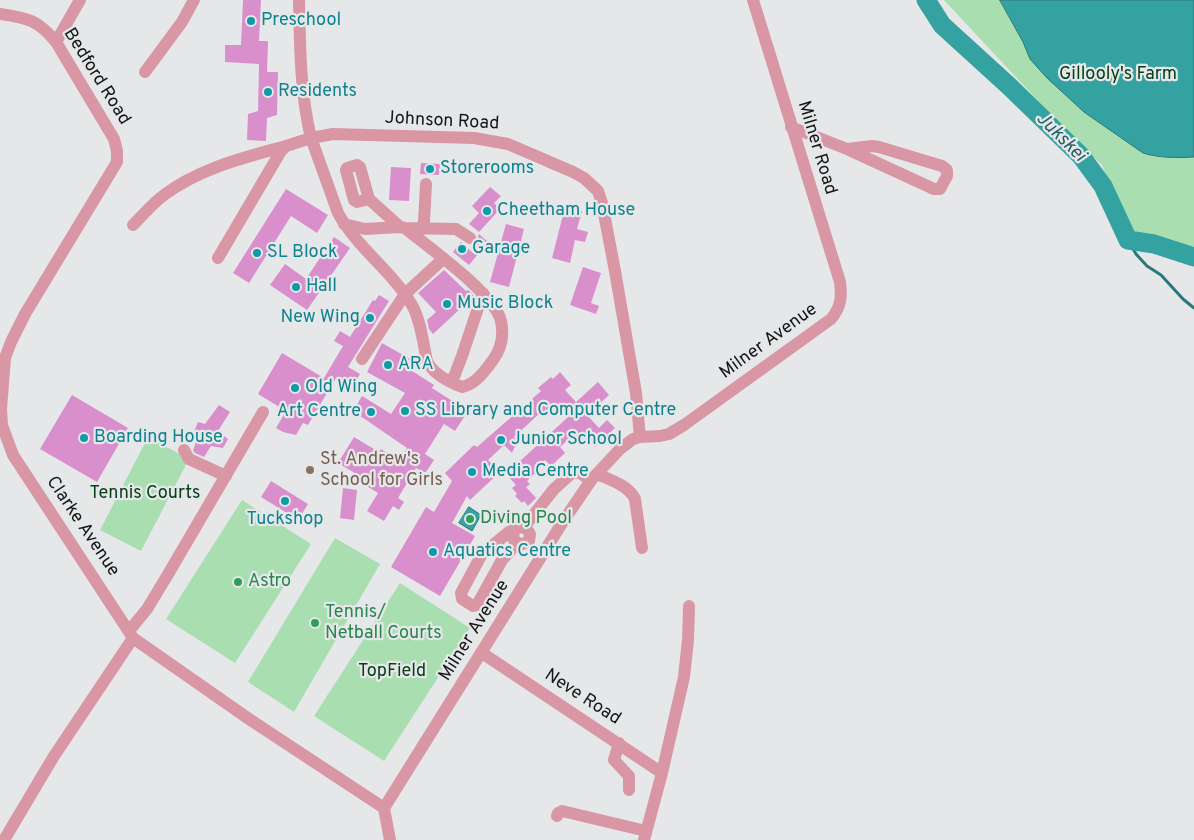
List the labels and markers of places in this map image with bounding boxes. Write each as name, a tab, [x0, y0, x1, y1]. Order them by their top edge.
place label: Preschool	[261, 10, 341, 32]
marker: Preschool	[245, 15, 257, 27]
place label: Residents	[278, 81, 357, 103]
marker: Residents	[262, 86, 274, 98]
place label: Storerooms	[440, 158, 534, 180]
marker: Storerooms	[424, 163, 436, 175]
place label: Cheetham House	[497, 200, 635, 222]
marker: Cheetham House	[481, 205, 493, 217]
place label: Garage	[472, 238, 530, 260]
place label: SL Block	[267, 242, 337, 264]
marker: Garage	[456, 243, 468, 255]
marker: SL Block	[251, 247, 263, 259]
place label: Hall	[306, 276, 337, 298]
marker: Hall	[290, 281, 302, 293]
place label: Music Block	[457, 293, 553, 315]
marker: Music Block	[441, 298, 453, 310]
place label: New Wing	[280, 307, 360, 329]
marker: New Wing	[364, 312, 376, 324]
place label: ARA	[398, 354, 434, 376]
marker: ARA	[382, 359, 394, 371]
place label: Old Wing	[305, 377, 377, 399]
marker: Old Wing	[289, 382, 301, 394]
place label: SS Library and Computer Centre	[415, 400, 676, 422]
place label: Art Centre	[277, 401, 361, 423]
marker: SS Library and Computer Centre	[399, 405, 411, 417]
marker: Art Centre	[365, 406, 377, 418]
place label: Boarding House	[94, 427, 223, 449]
place label: Junior School	[511, 429, 622, 451]
marker: Boarding House	[78, 432, 90, 444]
marker: Junior School	[495, 434, 507, 446]
place label: St. Andrew's School for Girls	[320, 449, 443, 492]
place label: Media Centre	[482, 461, 589, 483]
marker: St. Andrew's School for Girls	[304, 464, 316, 476]
marker: Media Centre	[466, 466, 478, 478]
marker: Tuckshop	[279, 495, 291, 507]
place label: Diving Pool	[480, 508, 572, 530]
place label: Tuckshop	[247, 509, 323, 531]
marker: Diving Pool	[464, 513, 476, 525]
place label: Aquatics Centre	[443, 541, 571, 563]
marker: Aquatics Centre	[427, 546, 439, 558]
place label: Astro	[248, 571, 291, 593]
marker: Astro	[232, 576, 244, 588]
place label: Tennis/ Netball Courts	[325, 602, 442, 644]
marker: Tennis/ Netball Courts	[309, 617, 321, 629]

